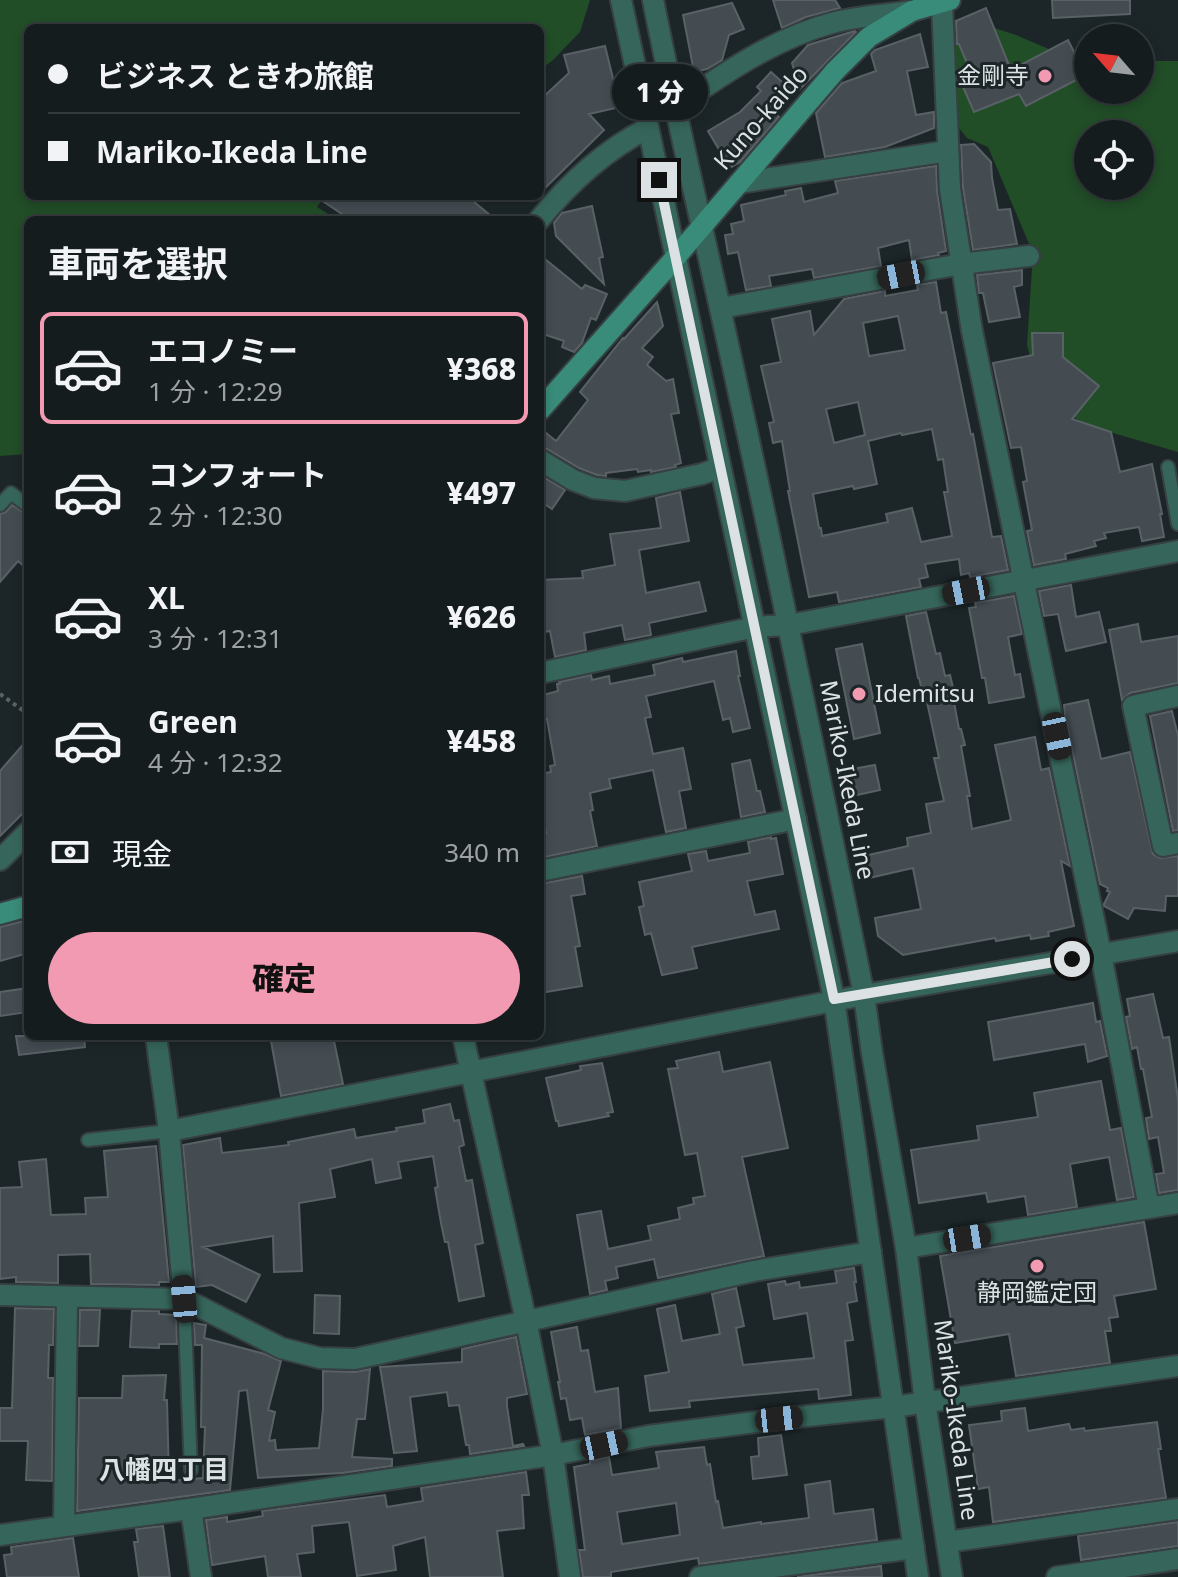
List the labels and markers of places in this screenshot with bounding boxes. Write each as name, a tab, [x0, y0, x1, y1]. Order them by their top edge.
place label: 金剛寺	[957, 58, 1029, 91]
marker: 金剛寺	[1036, 67, 1054, 85]
place label: Idemitsu	[875, 676, 975, 709]
marker: Idemitsu	[850, 685, 868, 703]
marker: 静岡鑑定団	[1028, 1257, 1046, 1275]
place label: 静岡鑑定団	[977, 1275, 1097, 1308]

